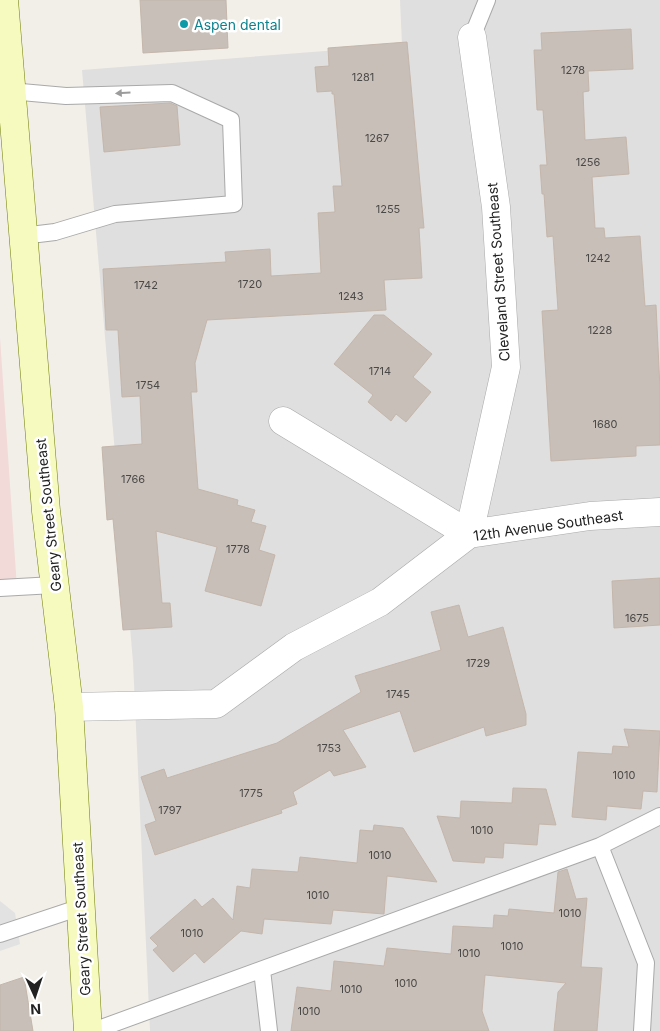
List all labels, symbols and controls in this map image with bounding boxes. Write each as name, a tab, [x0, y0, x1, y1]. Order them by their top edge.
place label: Aspen dental	[194, 16, 281, 33]
marker: Aspen dental	[178, 18, 190, 30]
house number: 1278	[561, 63, 585, 77]
house number: 1281	[352, 70, 374, 84]
one-way arrow	[115, 89, 131, 97]
house number: 1267	[365, 131, 389, 145]
house number: 1256	[576, 155, 601, 169]
street label: Cleveland Street Southeast	[483, 182, 513, 362]
house number: 1255	[376, 202, 401, 216]
house number: 1242	[586, 251, 610, 265]
house number: 1720	[238, 277, 262, 291]
house number: 1742	[134, 278, 158, 292]
house number: 1243	[339, 289, 364, 303]
house number: 1228	[588, 323, 613, 337]
house number: 1714	[369, 364, 391, 378]
house number: 1754	[136, 378, 160, 392]
house number: 1680	[592, 417, 618, 431]
street label: Geary Street Southeast	[31, 437, 65, 592]
house number: 1766	[121, 472, 145, 486]
street label: 12th Avenue Southeast	[472, 506, 624, 544]
house number: 1778	[226, 542, 250, 556]
house number: 1675	[625, 611, 649, 625]
house number: 1729	[466, 656, 490, 670]
house number: 1745	[386, 687, 410, 701]
house number: 1753	[317, 741, 341, 755]
house number: 1010	[613, 768, 635, 782]
house number: 1775	[239, 786, 263, 800]
house number: 1797	[158, 803, 182, 817]
house number: 1010	[471, 823, 493, 837]
street label: Geary Street Southeast	[68, 841, 94, 996]
house number: 1010	[369, 848, 391, 862]
house number: 1010	[307, 888, 329, 902]
house number: 1010	[559, 906, 581, 920]
house number: 1010	[181, 926, 203, 940]
house number: 1010	[501, 939, 523, 953]
house number: 1010	[458, 946, 480, 960]
north arrow	[10, 971, 60, 1021]
house number: 1010	[395, 976, 417, 990]
house number: 1010	[340, 982, 362, 996]
text: N	[30, 1001, 41, 1018]
house number: 1010	[298, 1004, 320, 1018]

